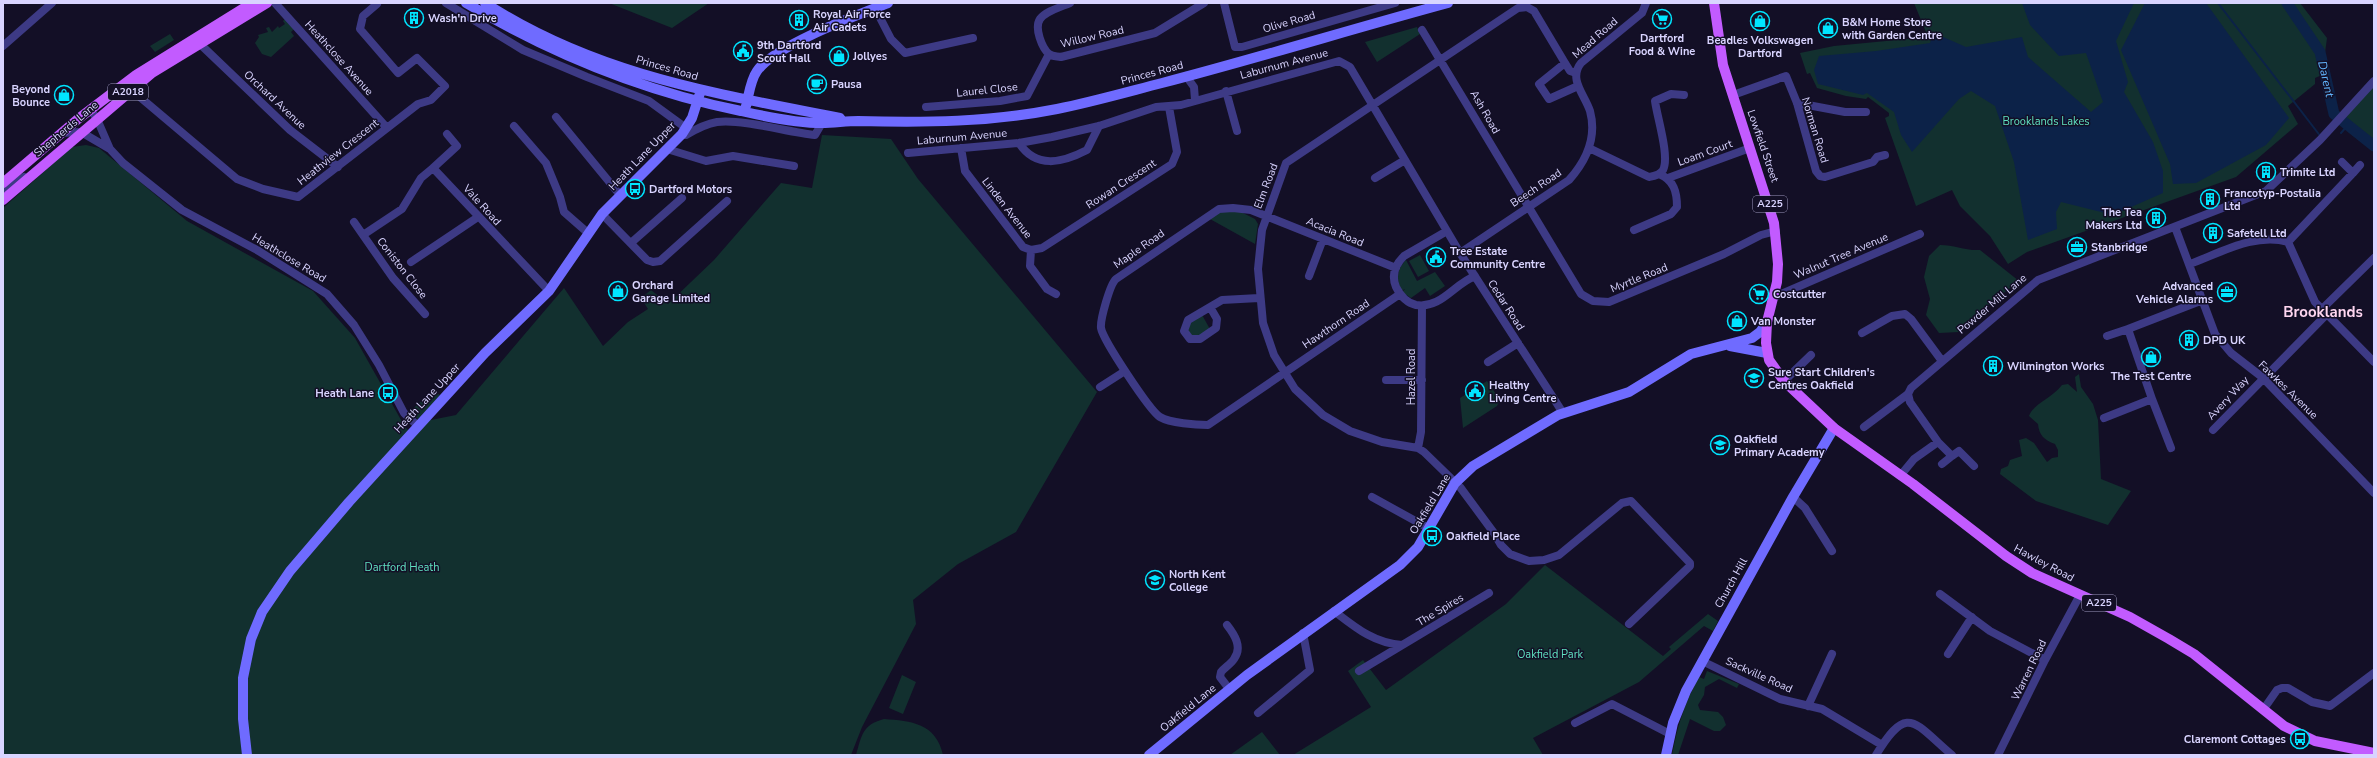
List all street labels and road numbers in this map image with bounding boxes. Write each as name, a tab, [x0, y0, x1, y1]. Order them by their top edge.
street label: Olive Road	[1261, 7, 1317, 37]
street label: Mead Road	[1569, 14, 1621, 62]
street label: Heathclose Avenue	[301, 17, 377, 99]
street label: Willow Road	[1059, 22, 1125, 52]
street label: Laburnum Avenue	[1238, 45, 1330, 83]
street label: Princes Road	[634, 52, 700, 84]
street label: Princes Road	[1119, 57, 1185, 89]
street label: Orchard Avenue	[241, 67, 309, 133]
street label: Laurel Close	[956, 79, 1019, 101]
road number: A2018	[108, 84, 148, 100]
street label: Ash Road	[1467, 87, 1503, 137]
street label: Norman Road	[1798, 95, 1832, 165]
street label: Shepherds Lane	[31, 98, 101, 160]
street label: Lowfield Street	[1744, 108, 1782, 184]
street label: Heathview Crescent	[294, 115, 382, 189]
street label: Heath Lane Upper	[605, 118, 679, 194]
street label: Laburnum Avenue	[916, 126, 1008, 148]
street label: Loam Court	[1675, 136, 1735, 170]
street label: Rowan Crescent	[1083, 156, 1159, 212]
street label: Elm Road	[1250, 161, 1282, 211]
street label: Beech Road	[1507, 165, 1565, 211]
street label: Linden Avenue	[978, 174, 1036, 242]
street label: Vale Road	[459, 181, 504, 229]
road number: A225	[1753, 196, 1787, 212]
street label: Acacia Road	[1304, 214, 1366, 250]
street label: Maple Road	[1110, 226, 1168, 272]
street label: Walnut Tree Avenue	[1791, 229, 1891, 283]
street label: Heathclose Road	[249, 230, 329, 286]
street label: Coniston Close	[373, 234, 431, 302]
street label: Myrtle Road	[1608, 260, 1670, 296]
street label: Powder Mill Lane	[1954, 270, 2030, 337]
street label: Cedar Road	[1484, 277, 1528, 333]
street label: Hawthorn Road	[1299, 296, 1373, 352]
street label: Hazel Road	[1404, 349, 1419, 405]
street label: Fawkes Avenue	[2255, 358, 2321, 422]
street label: Heath Lane Upper	[391, 360, 463, 436]
street label: Avery Way	[2204, 373, 2252, 423]
street label: Oakfield Lane	[1406, 471, 1454, 537]
street label: Hawley Road	[2011, 541, 2077, 585]
street label: Church Hill	[1711, 555, 1751, 611]
street label: The Spires	[1414, 590, 1466, 630]
road number: A225	[2082, 595, 2116, 611]
street label: Warren Road	[2008, 637, 2050, 703]
street label: Sackville Road	[1723, 654, 1795, 696]
street label: Oakfield Lane	[1157, 681, 1219, 735]

